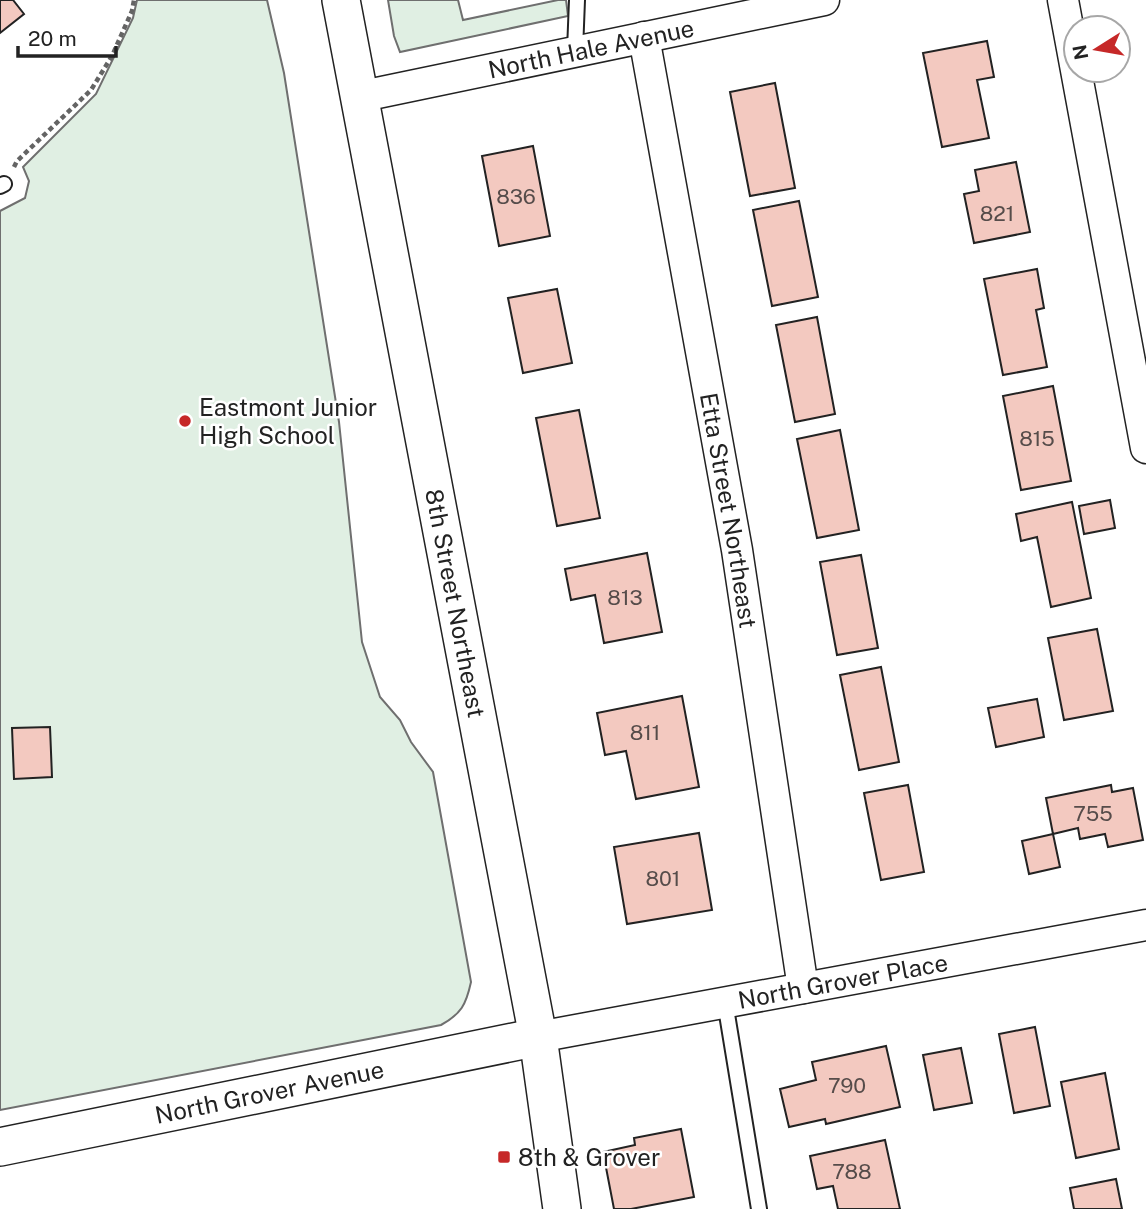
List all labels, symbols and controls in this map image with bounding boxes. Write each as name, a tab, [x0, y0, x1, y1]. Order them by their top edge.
street label: North Hale Avenue	[486, 13, 696, 84]
scale bar	[18, 14, 116, 58]
north arrow	[1062, 14, 1132, 84]
text: 20 m	[28, 26, 77, 51]
text: N	[1068, 43, 1093, 62]
house number: 836	[496, 184, 536, 209]
house number: 821	[980, 201, 1014, 226]
street label: Etta Street Northeast	[695, 391, 763, 630]
place label: Eastmont Junior High School	[199, 393, 377, 449]
marker: Eastmont Junior High School	[177, 413, 193, 429]
house number: 815	[1019, 426, 1055, 451]
street label: 8th Street Northeast	[420, 487, 491, 720]
house number: 813	[607, 585, 643, 610]
house number: 811	[630, 720, 660, 745]
house number: 755	[1073, 801, 1113, 826]
house number: 801	[646, 866, 680, 891]
street label: North Grover Place	[736, 948, 950, 1014]
street label: North Grover Avenue	[153, 1055, 386, 1129]
house number: 790	[828, 1073, 866, 1098]
place label: 8th & Grover	[518, 1143, 660, 1171]
marker: 8th & Grover	[496, 1149, 512, 1165]
house number: 788	[832, 1159, 872, 1184]

